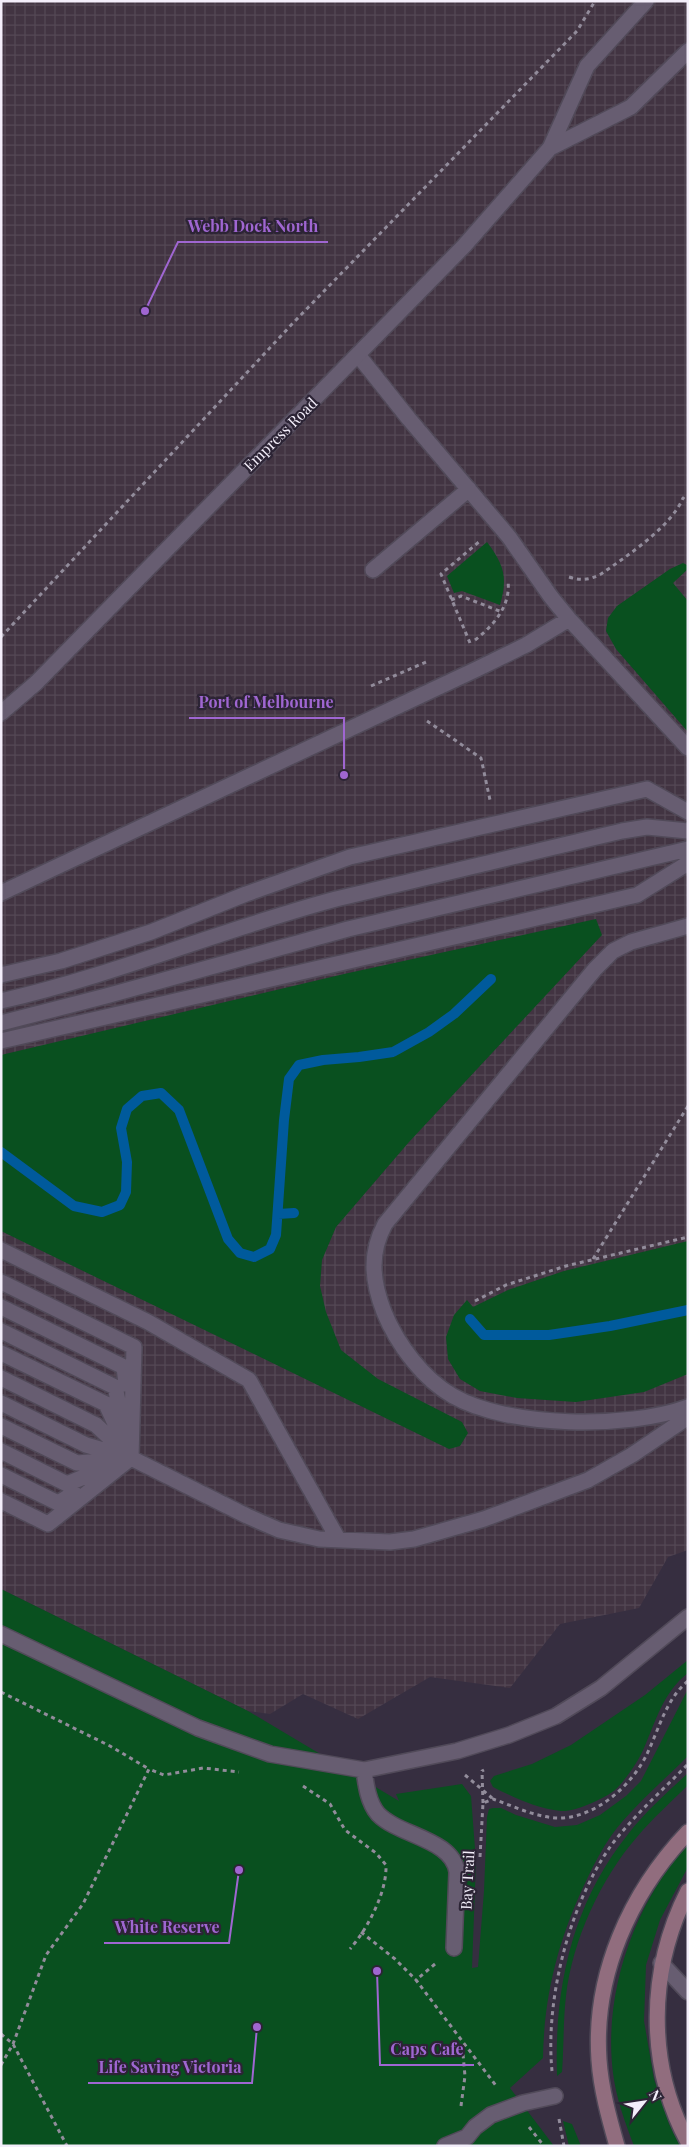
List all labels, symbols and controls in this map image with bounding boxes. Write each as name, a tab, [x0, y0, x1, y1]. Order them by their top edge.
callout: Webb Dock North	[178, 211, 328, 242]
text: Webb Dock North	[187, 215, 318, 236]
street label: Empress Road	[239, 393, 321, 475]
callout: Port of Melbourne	[189, 687, 344, 718]
text: Port of Melbourne	[198, 691, 334, 712]
street label: Bay Trail	[455, 1850, 479, 1910]
callout: White Reserve	[104, 1912, 229, 1943]
text: White Reserve	[113, 1916, 220, 1937]
callout: Caps Cafe	[380, 2034, 474, 2065]
text: Caps Cafe	[390, 2038, 464, 2059]
callout: Life Saving Victoria	[88, 2052, 252, 2083]
text: Life Saving Victoria	[99, 2056, 242, 2077]
north arrow	[619, 2077, 669, 2127]
text: N	[645, 2086, 666, 2104]

